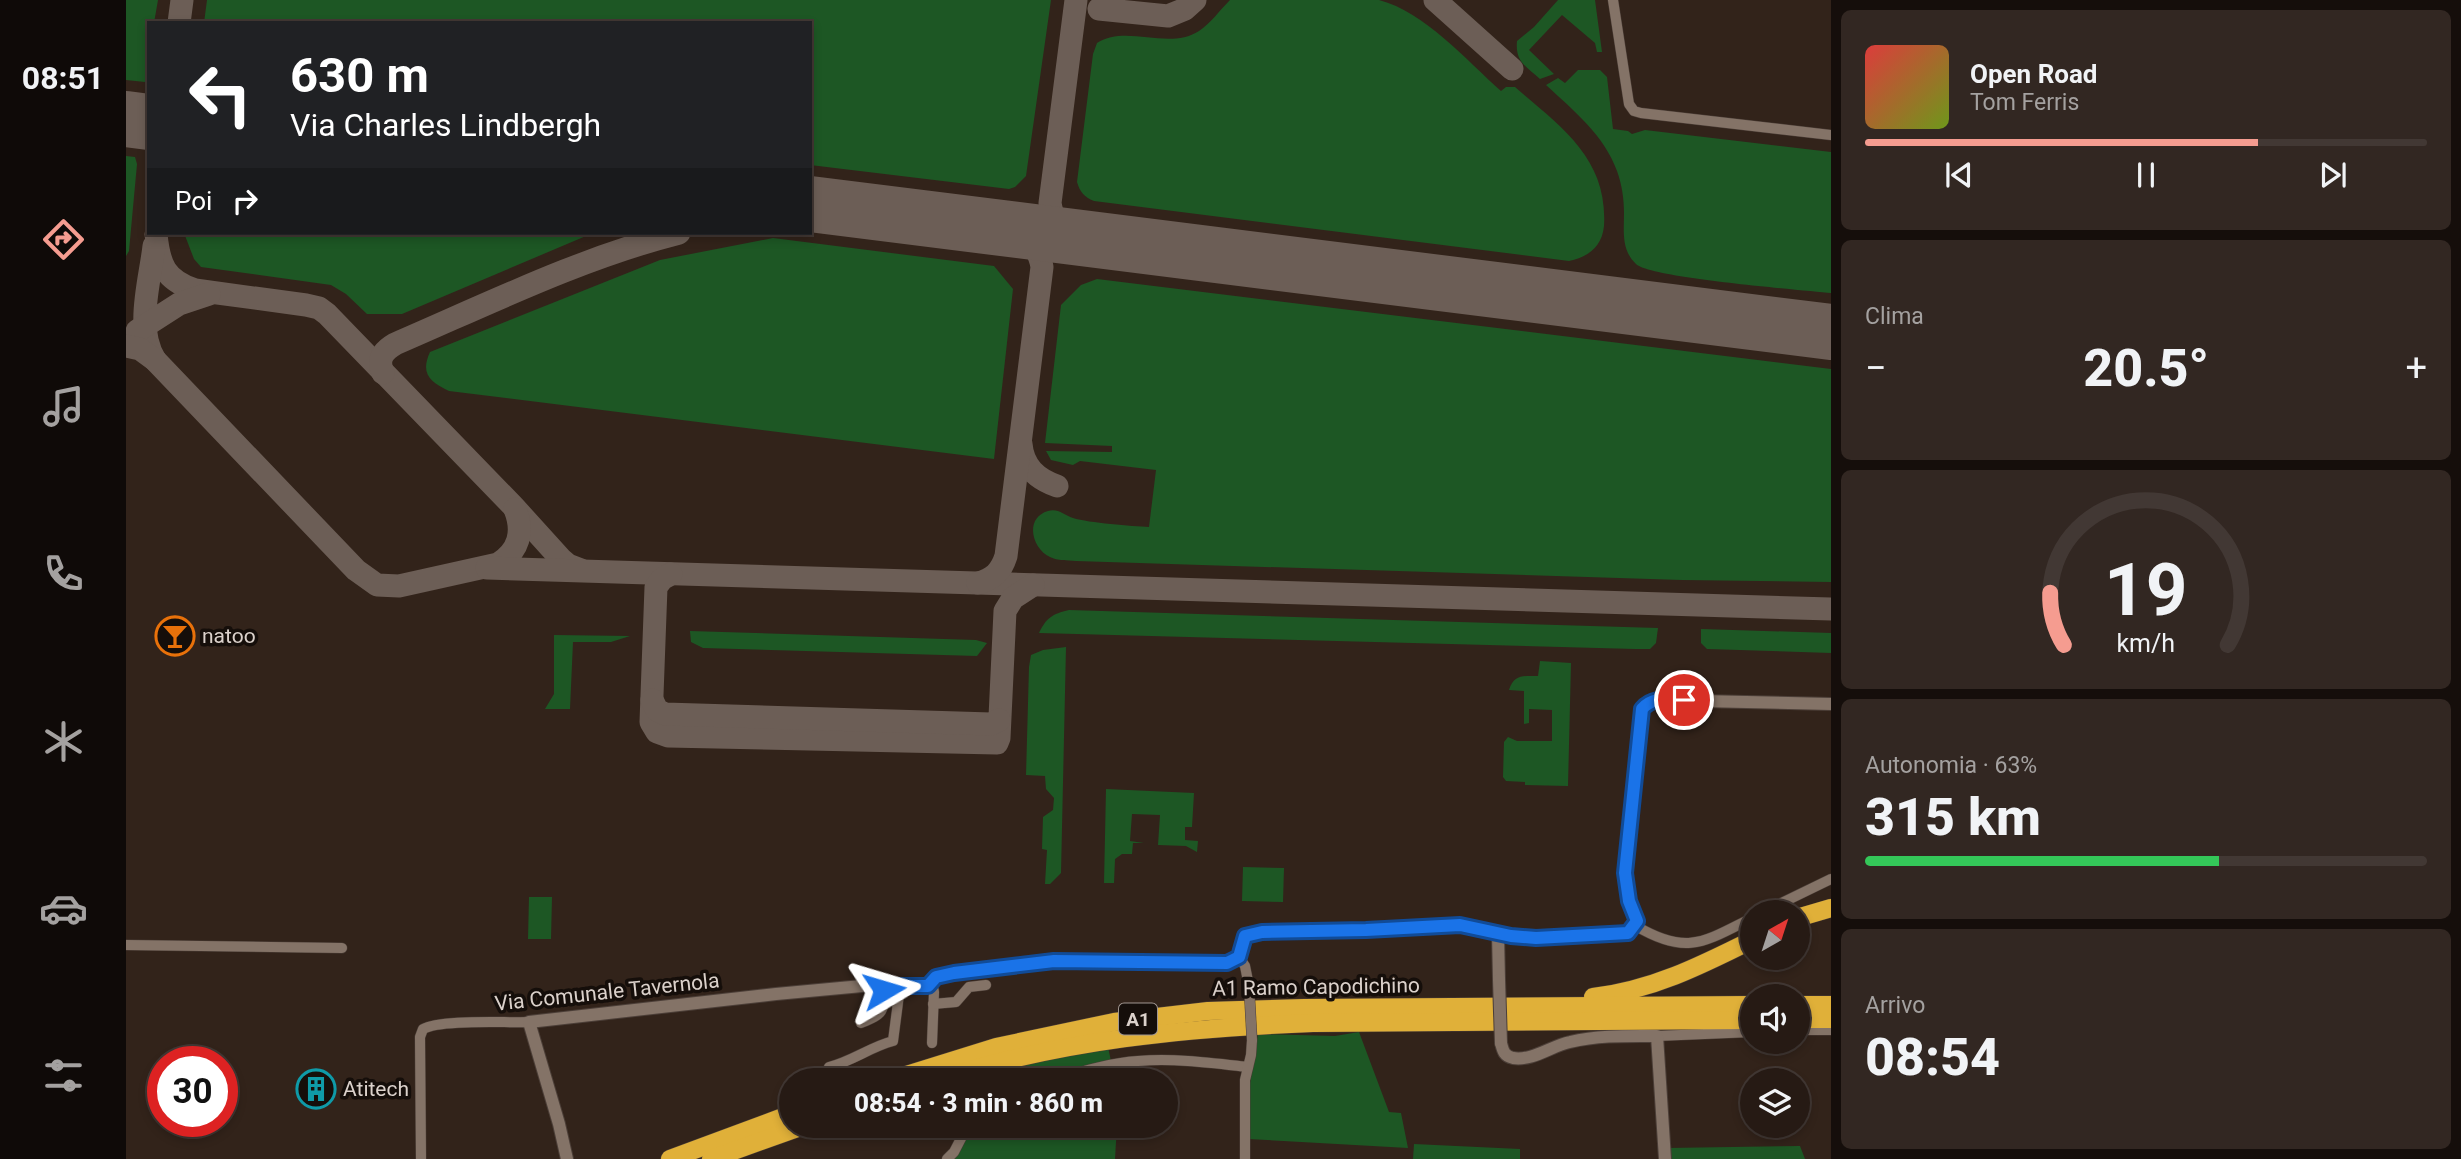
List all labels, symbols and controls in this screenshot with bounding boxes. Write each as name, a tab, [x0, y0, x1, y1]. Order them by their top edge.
text: 630 m	[290, 47, 429, 104]
icon: left	[175, 49, 266, 140]
text: 08:51	[22, 59, 104, 97]
text: Open Road	[1970, 59, 2098, 89]
text: Tom Ferris	[1970, 89, 2079, 116]
text: Via Charles Lindbergh	[290, 106, 601, 144]
icon: previous	[1940, 156, 1978, 194]
icon: pause	[2127, 156, 2165, 194]
icon: next	[2314, 156, 2352, 194]
icon: right	[226, 182, 264, 220]
text: Poi	[175, 186, 212, 216]
icon: directions	[39, 215, 88, 264]
text: Clima	[1865, 303, 1924, 330]
text: 20.5°	[2083, 338, 2209, 399]
text: −	[1865, 346, 1887, 390]
text: +	[2405, 346, 2427, 390]
icon: music	[39, 382, 88, 431]
text: 19	[2104, 548, 2188, 634]
icon: phone	[39, 549, 88, 598]
bar icon: natoo	[154, 615, 196, 657]
place label: natoo	[202, 624, 256, 648]
text: km/h	[2117, 629, 2175, 658]
pin	[1654, 670, 1714, 730]
icon: arrive	[1665, 681, 1703, 719]
icon: climate	[39, 717, 88, 766]
text: Autonomia · 63%	[1865, 752, 2037, 779]
text: 315 km	[1865, 787, 2041, 848]
icon: car	[39, 884, 88, 933]
north arrow	[1740, 900, 1810, 970]
map controls	[1740, 900, 1810, 1138]
position arrow	[847, 953, 921, 1027]
street label: Via Comunale Tavernola	[493, 968, 721, 1016]
street label: A1 Ramo Capodichino	[1212, 973, 1420, 1001]
button: sound	[1740, 984, 1810, 1054]
text: Arrivo	[1865, 992, 1925, 1019]
road number: A1	[1119, 1004, 1157, 1035]
text: 08:54	[1865, 1027, 2000, 1088]
speed limit sign: 30	[147, 1046, 238, 1137]
icon: filters	[39, 1051, 88, 1100]
building icon: Atitech	[295, 1068, 337, 1110]
button: layers	[1740, 1068, 1810, 1138]
place label: Atitech	[343, 1077, 409, 1101]
text: 08:54 · 3 min · 860 m	[854, 1088, 1103, 1118]

